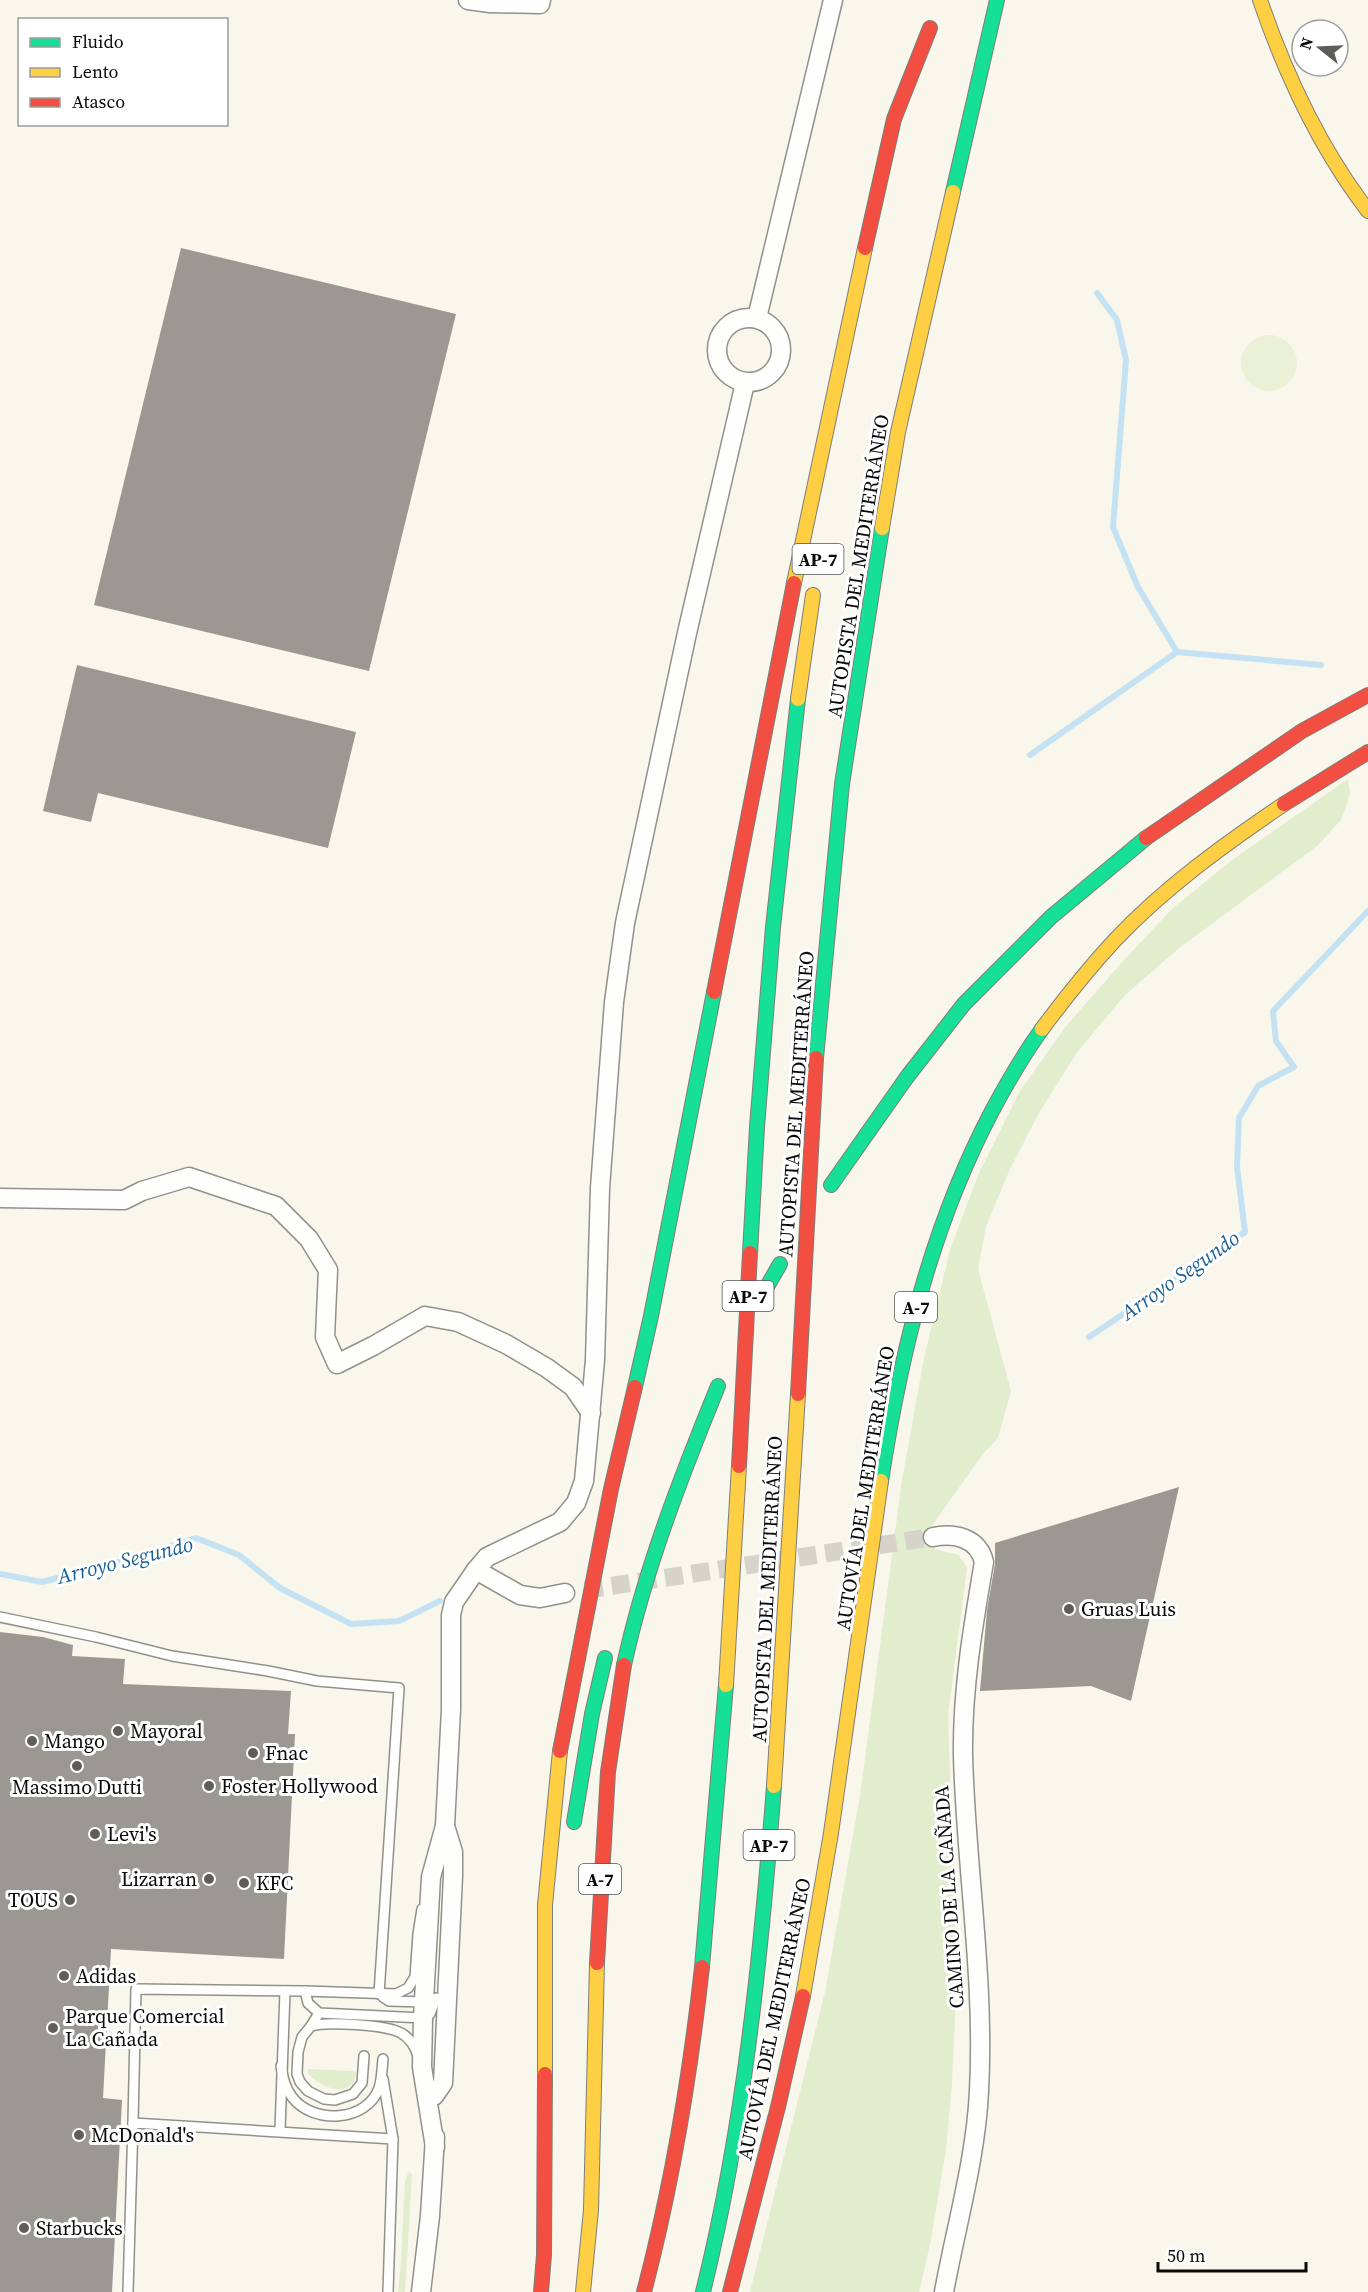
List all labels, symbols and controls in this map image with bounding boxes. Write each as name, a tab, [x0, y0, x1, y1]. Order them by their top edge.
legend	[18, 18, 228, 126]
north arrow	[1290, 18, 1350, 78]
text: Fluido	[72, 29, 124, 54]
text: N	[1293, 34, 1318, 52]
text: Lento	[72, 59, 119, 84]
text: Atasco	[72, 89, 125, 114]
street label: AUTOPISTA DEL MEDITERRÁNEO	[820, 412, 896, 720]
road number: AP-7	[792, 544, 844, 574]
street label: AUTOPISTA DEL MEDITERRÁNEO	[771, 950, 821, 1258]
water label: Arroyo Segundo	[1114, 1223, 1245, 1327]
road number: AP-7	[722, 1281, 774, 1311]
road number: A-7	[895, 1292, 937, 1322]
street label: AUTOVÍA DEL MEDITERRÁNEO	[829, 1344, 901, 1632]
street label: AUTOPISTA DEL MEDITERRÁNEO	[745, 1435, 789, 1743]
water label: Arroyo Segundo	[53, 1529, 196, 1591]
place label: Gruas Luis	[1081, 1595, 1176, 1623]
marker: Gruas Luis	[1062, 1602, 1076, 1616]
place label: Mayoral	[130, 1717, 203, 1745]
marker: Mayoral	[111, 1724, 125, 1738]
place label: Mango	[44, 1727, 105, 1755]
marker: Mango	[25, 1734, 39, 1748]
place label: Fnac	[265, 1739, 308, 1767]
marker: Fnac	[246, 1746, 260, 1760]
marker: Massimo Dutti	[70, 1759, 84, 1773]
place label: Foster Hollywood	[221, 1772, 378, 1800]
place label: Massimo Dutti	[12, 1773, 142, 1801]
marker: Foster Hollywood	[202, 1779, 216, 1793]
street label: CAMINO DE LA CAÑADA	[927, 1784, 971, 2009]
place label: Levi's	[107, 1820, 157, 1848]
marker: Levi's	[88, 1827, 102, 1841]
road number: AP-7	[744, 1830, 794, 1860]
road number: A-7	[579, 1864, 621, 1894]
place label: Lizarran	[121, 1865, 197, 1893]
place label: KFC	[256, 1869, 293, 1897]
marker: Lizarran	[202, 1872, 216, 1886]
street label: AUTOVÍA DEL MEDITERRÁNEO	[730, 1875, 818, 2163]
marker: KFC	[237, 1876, 251, 1890]
place label: TOUS	[8, 1886, 58, 1914]
marker: TOUS	[63, 1893, 77, 1907]
place label: Adidas	[76, 1962, 136, 1990]
marker: Adidas	[57, 1969, 71, 1983]
place label: Parque Comercial La Cañada	[65, 2002, 225, 2053]
marker: Parque Comercial La Cañada	[46, 2021, 60, 2035]
place label: McDonald's	[91, 2121, 194, 2149]
marker: McDonald's	[72, 2128, 86, 2142]
place label: Starbucks	[36, 2214, 123, 2242]
marker: Starbucks	[17, 2221, 31, 2235]
scale bar	[1158, 2235, 1306, 2273]
text: 50 m	[1167, 2243, 1205, 2268]

